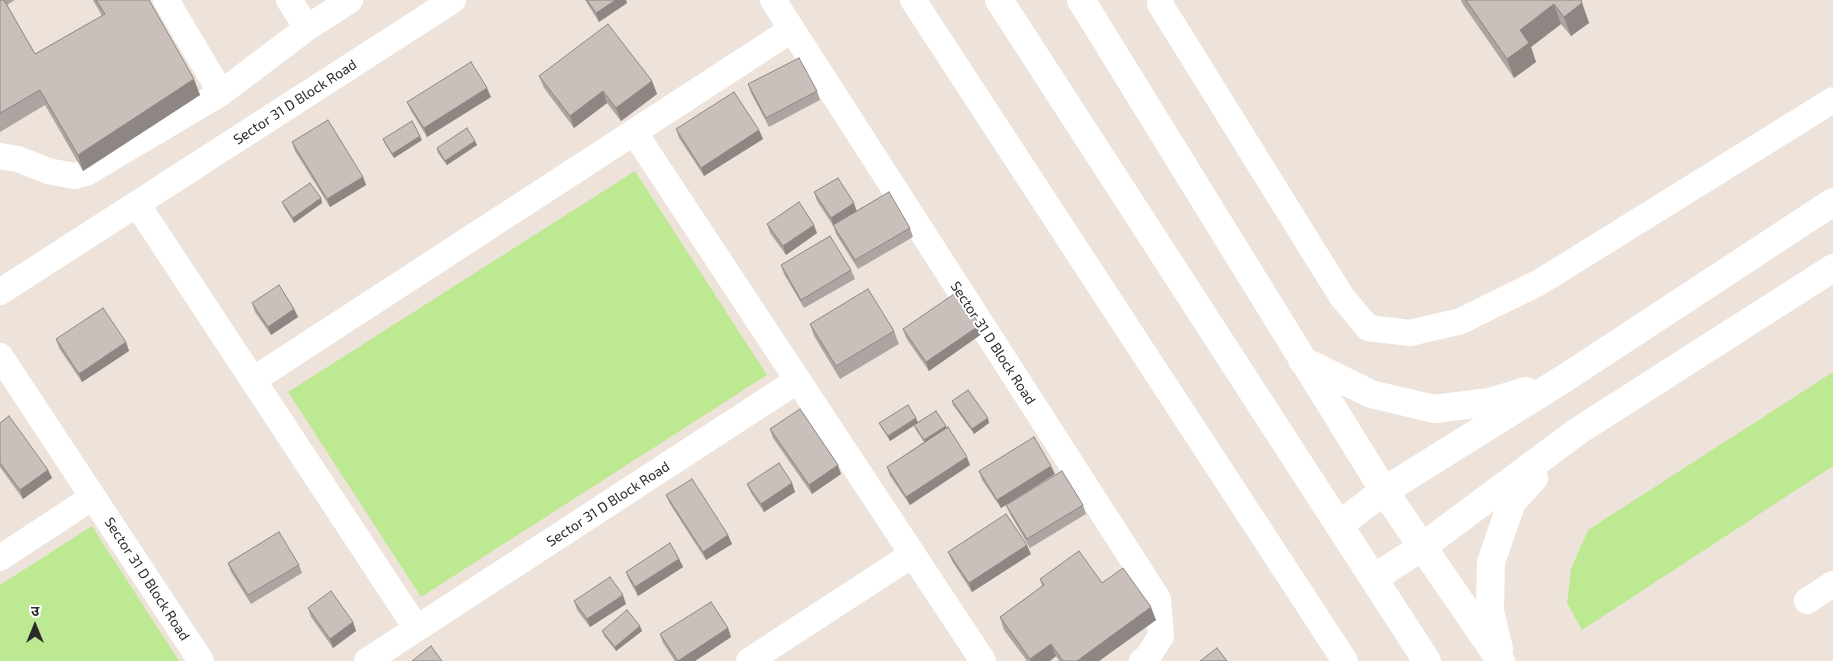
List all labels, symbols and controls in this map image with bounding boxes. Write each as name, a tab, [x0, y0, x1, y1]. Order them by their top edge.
street label: Sector 31 D Block Road	[230, 56, 360, 148]
street label: Sector 31 D Block Road	[947, 278, 1039, 408]
street label: Sector 31 D Block Road	[543, 458, 673, 550]
street label: Sector 31 D Block Road	[101, 514, 193, 644]
north arrow	[10, 601, 60, 651]
text: उ	[31, 602, 39, 619]

